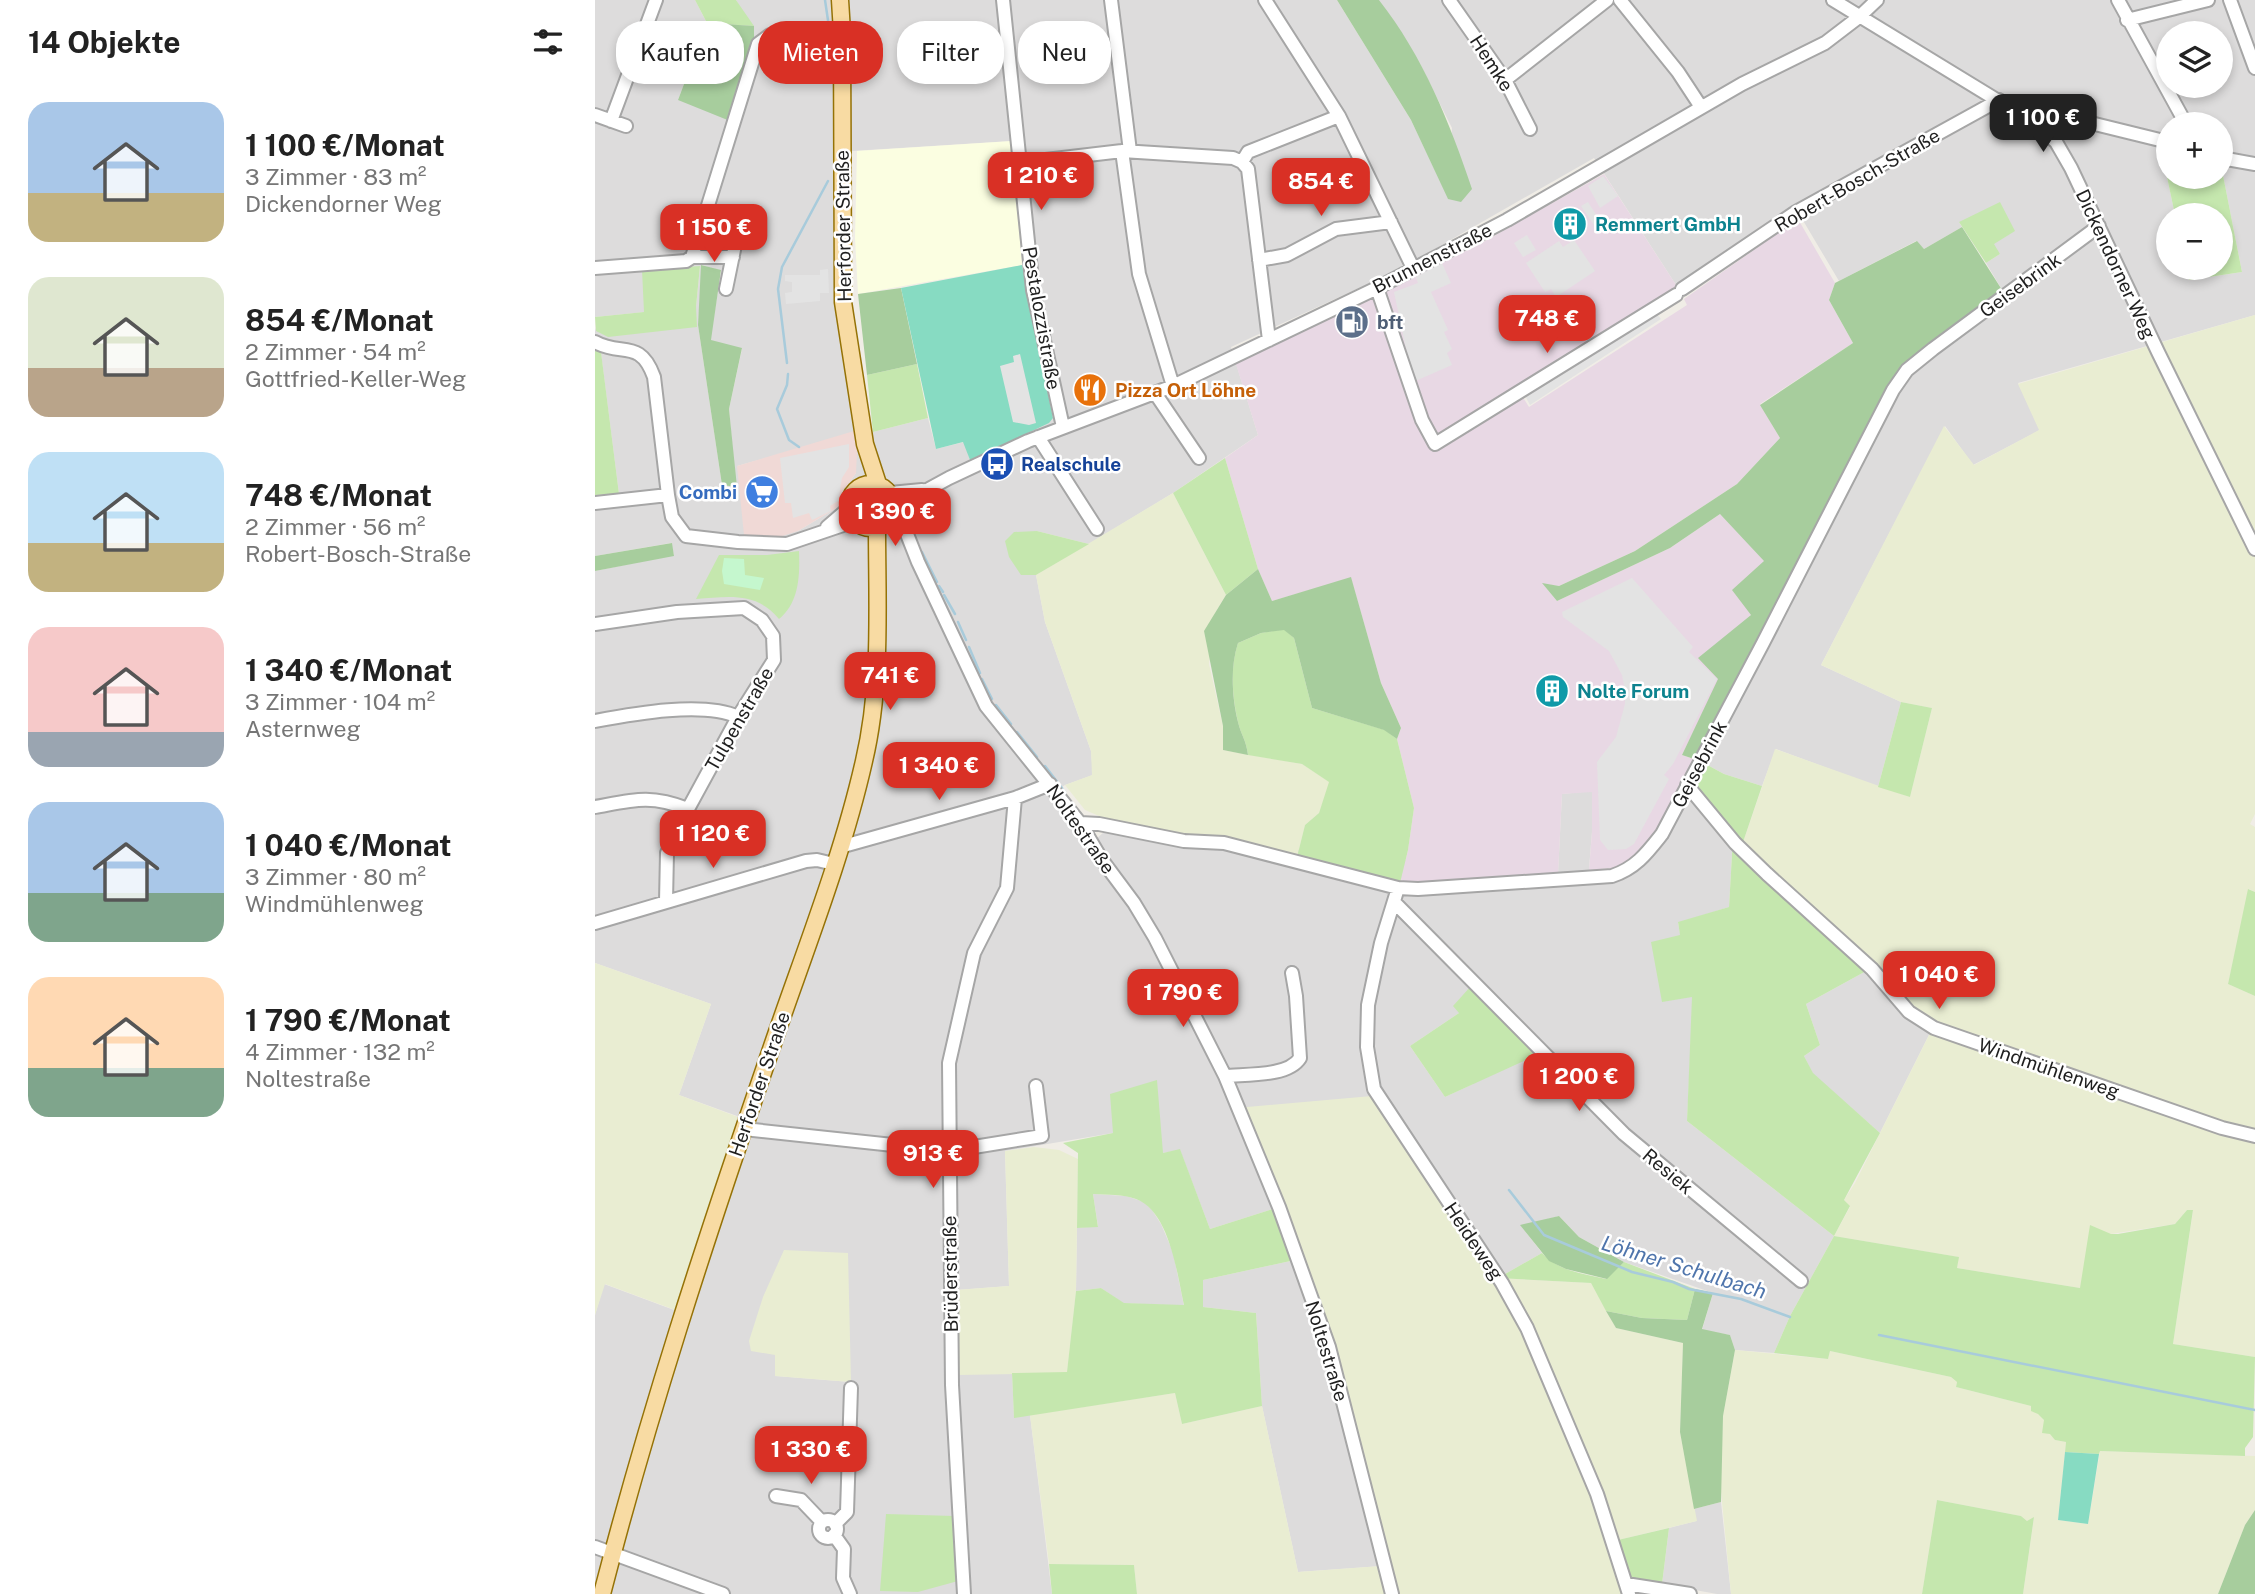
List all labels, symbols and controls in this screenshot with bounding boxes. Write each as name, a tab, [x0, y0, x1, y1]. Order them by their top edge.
chip: Kaufen	[616, 21, 744, 84]
chip: Mieten	[758, 21, 883, 84]
chip: Filter	[897, 21, 1004, 84]
chip: Neu	[1018, 21, 1111, 84]
map controls	[2156, 21, 2233, 280]
button: layers	[2156, 21, 2233, 98]
icon: filters	[529, 23, 567, 61]
text: 14 Objekte	[28, 24, 181, 60]
street label: Hemke	[1466, 31, 1518, 95]
pin: 1 100 €	[1978, 94, 2108, 154]
text: 1 100 €	[2006, 103, 2080, 130]
button: +	[2156, 112, 2233, 189]
street label: Robert-Bosch-Straße	[1771, 124, 1943, 236]
text: 1 100 €/Monat	[245, 127, 445, 163]
icon: home	[84, 130, 168, 214]
street label: Herforder Straße	[831, 150, 855, 302]
pin: 1 210 €	[976, 152, 1106, 212]
pin: 854 €	[1272, 158, 1370, 218]
text: 1 210 €	[1004, 161, 1078, 188]
text: 3 Zimmer · 83 m²	[245, 163, 426, 190]
text: 854 €	[1288, 167, 1354, 194]
street label: Dickendorner Weg	[2072, 186, 2160, 343]
text: Dickendorner Weg	[245, 190, 442, 217]
button: −	[2156, 203, 2233, 280]
pin: 1 150 €	[649, 204, 779, 264]
building icon: Remmert GmbH	[1551, 205, 1589, 243]
text: 1 150 €	[676, 213, 752, 240]
place label: Remmert GmbH	[1595, 213, 1741, 235]
street label: Brunnenstraße	[1369, 218, 1495, 298]
street label: Pestalozzistraße	[1019, 245, 1065, 391]
street label: Geisebrink	[1975, 248, 2065, 322]
pin: 748 €	[1498, 296, 1596, 355]
text: 854 €/Monat	[245, 302, 434, 338]
fuel station icon: bft	[1333, 303, 1371, 341]
text: 748 €	[1515, 304, 1579, 331]
icon: home	[84, 305, 168, 389]
place label: bft	[1377, 311, 1404, 333]
text: 2 Zimmer · 54 m²	[245, 338, 426, 365]
text: Gottfried-Keller-Weg	[245, 365, 466, 392]
restaurant icon: Pizza Ort Löhne	[1071, 371, 1109, 409]
place label: Pizza Ort Löhne	[1115, 379, 1256, 401]
bus stop icon: Realschule	[978, 445, 1016, 483]
place label: Realschule	[1021, 453, 1121, 475]
supermarket icon: Combi	[743, 473, 781, 511]
text: 748 €/Monat	[245, 477, 432, 513]
icon: home	[84, 480, 168, 564]
place label: Combi	[679, 481, 737, 503]
pin: 1 390 €	[830, 489, 960, 548]
text: 1 390 €	[855, 497, 935, 524]
text: 2 Zimmer · 56 m²	[245, 513, 426, 540]
text: Robert-Bosch-Straße	[245, 540, 471, 567]
text: 1 340 €/Monat	[245, 652, 452, 688]
pin: 741 €	[841, 652, 939, 712]
icon: home	[84, 655, 168, 739]
text: 741 €	[860, 661, 920, 688]
street label: Tulpenstraße	[700, 663, 778, 775]
building icon: Nolte Forum	[1533, 672, 1571, 710]
place label: Nolte Forum	[1577, 680, 1689, 702]
text: 3 Zimmer · 104 m²	[245, 688, 435, 715]
text: Asternweg	[245, 715, 361, 742]
street label: Geisebrink	[1667, 717, 1731, 811]
pin: 1 340 €	[874, 742, 1004, 802]
text: 1 340 €	[899, 751, 979, 778]
street label: Noltestraße	[1042, 780, 1120, 878]
pin: 1 120 €	[648, 810, 778, 870]
text: 1 120 €	[676, 819, 750, 846]
text: 1 040 €/Monat	[245, 827, 452, 863]
icon: home	[84, 830, 168, 914]
text: 3 Zimmer · 80 m²	[245, 863, 426, 890]
text: Windmühlenweg	[245, 890, 424, 917]
pin: 1 040 €	[1874, 951, 2004, 1011]
text: 1 040 €	[1899, 960, 1979, 987]
pin: 1 790 €	[1118, 970, 1248, 1029]
text: 1 790 €	[1143, 978, 1223, 1005]
text: 1 790 €/Monat	[245, 1002, 451, 1038]
icon: home	[84, 1005, 168, 1089]
street label: Herforder Straße	[724, 1009, 794, 1159]
street label: Windmühlenweg	[1976, 1034, 2123, 1103]
text: 4 Zimmer · 132 m²	[245, 1038, 435, 1065]
pin: 1 200 €	[1514, 1054, 1644, 1113]
text: 1 200 €	[1539, 1062, 1619, 1089]
text: Noltestraße	[245, 1065, 371, 1092]
pin: 913 €	[884, 1130, 982, 1190]
text: 913 €	[903, 1139, 963, 1166]
street label: Resiek	[1638, 1144, 1698, 1199]
street label: Heideweg	[1440, 1198, 1508, 1284]
street label: Brüderstraße	[938, 1215, 962, 1333]
water label: Löhner Schulbach	[1599, 1230, 1769, 1304]
street label: Noltestraße	[1301, 1298, 1353, 1404]
pin: 1 330 €	[746, 1426, 876, 1486]
text: 1 330 €	[771, 1435, 851, 1462]

